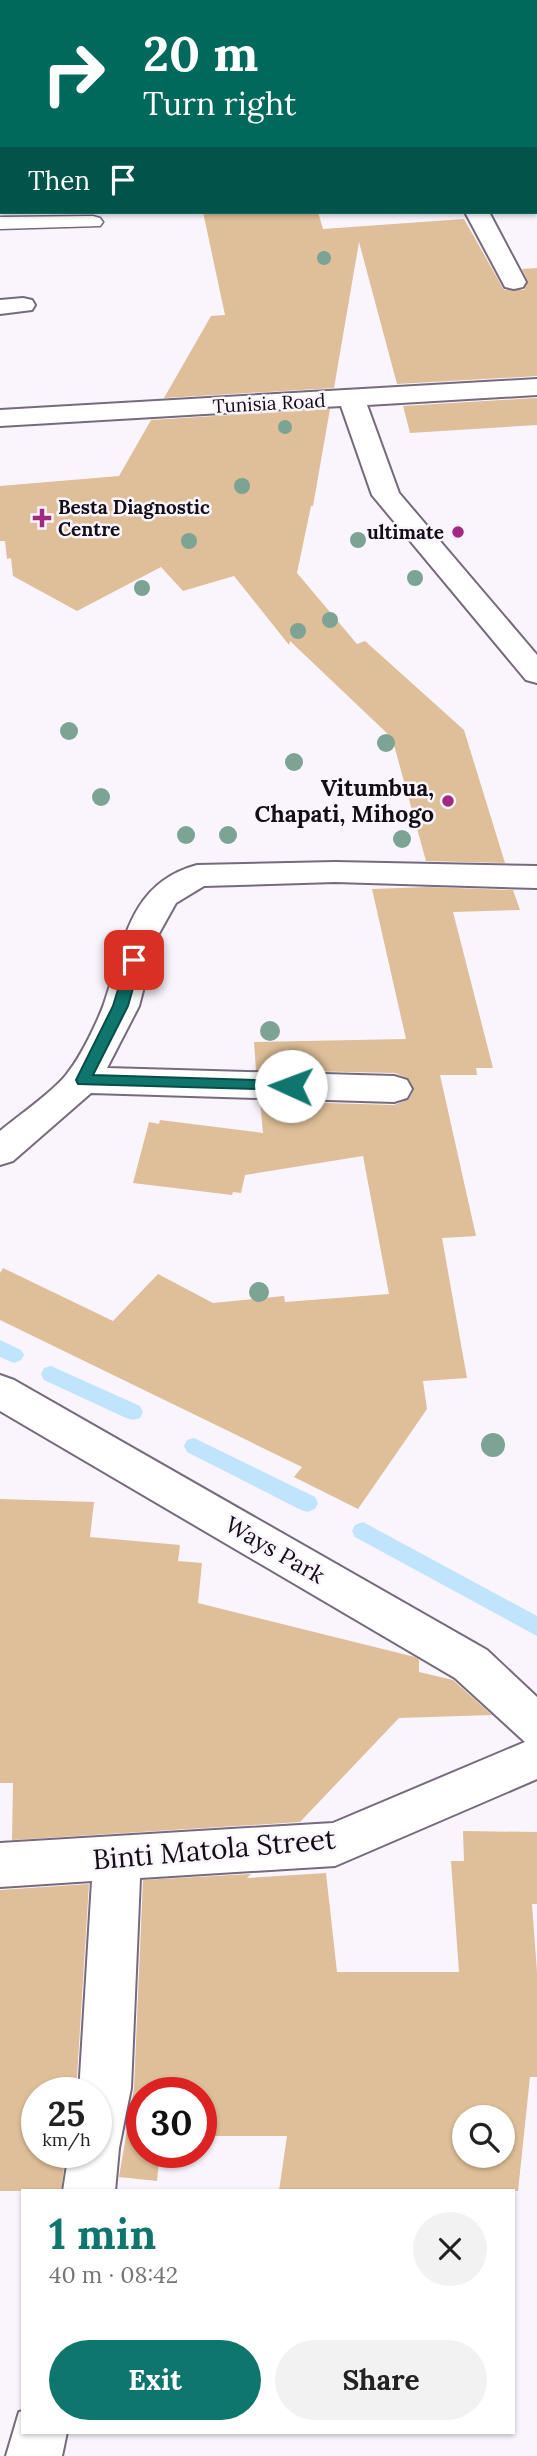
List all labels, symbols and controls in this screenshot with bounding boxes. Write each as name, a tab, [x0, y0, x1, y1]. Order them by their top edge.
text: 20 m	[143, 22, 258, 84]
icon: right	[28, 28, 119, 119]
text: Turn right	[143, 83, 296, 124]
icon: arrive	[104, 161, 142, 199]
text: Then	[28, 164, 90, 197]
street label: Tunisia Road	[212, 388, 326, 418]
place label: Besta Diagnostic Centre	[58, 495, 210, 541]
marker: Besta Diagnostic Centre	[32, 508, 52, 528]
place label: ultimate	[367, 520, 444, 544]
marker: ultimate	[450, 524, 466, 540]
place label: Vitumbua, Chapati, Mihogo	[255, 773, 434, 828]
marker: Vitumbua, Chapati, Mihogo	[440, 793, 456, 809]
pin	[104, 930, 164, 990]
icon: arrive	[115, 941, 153, 979]
position arrow	[254, 1049, 328, 1123]
street label: Ways Park	[220, 1509, 331, 1590]
street label: Binti Matola Street	[91, 1820, 337, 1878]
speed limit sign: 30	[126, 2077, 217, 2168]
text: 25	[48, 2091, 85, 2136]
map controls	[452, 2105, 515, 2168]
button: search	[452, 2105, 515, 2168]
text: km/h	[42, 2128, 91, 2151]
text: 1 min	[49, 2207, 156, 2261]
button: close	[413, 2212, 487, 2286]
text: 40 m · 08:42	[49, 2260, 178, 2289]
button: Exit	[49, 2340, 261, 2420]
button: Share	[275, 2340, 487, 2420]

